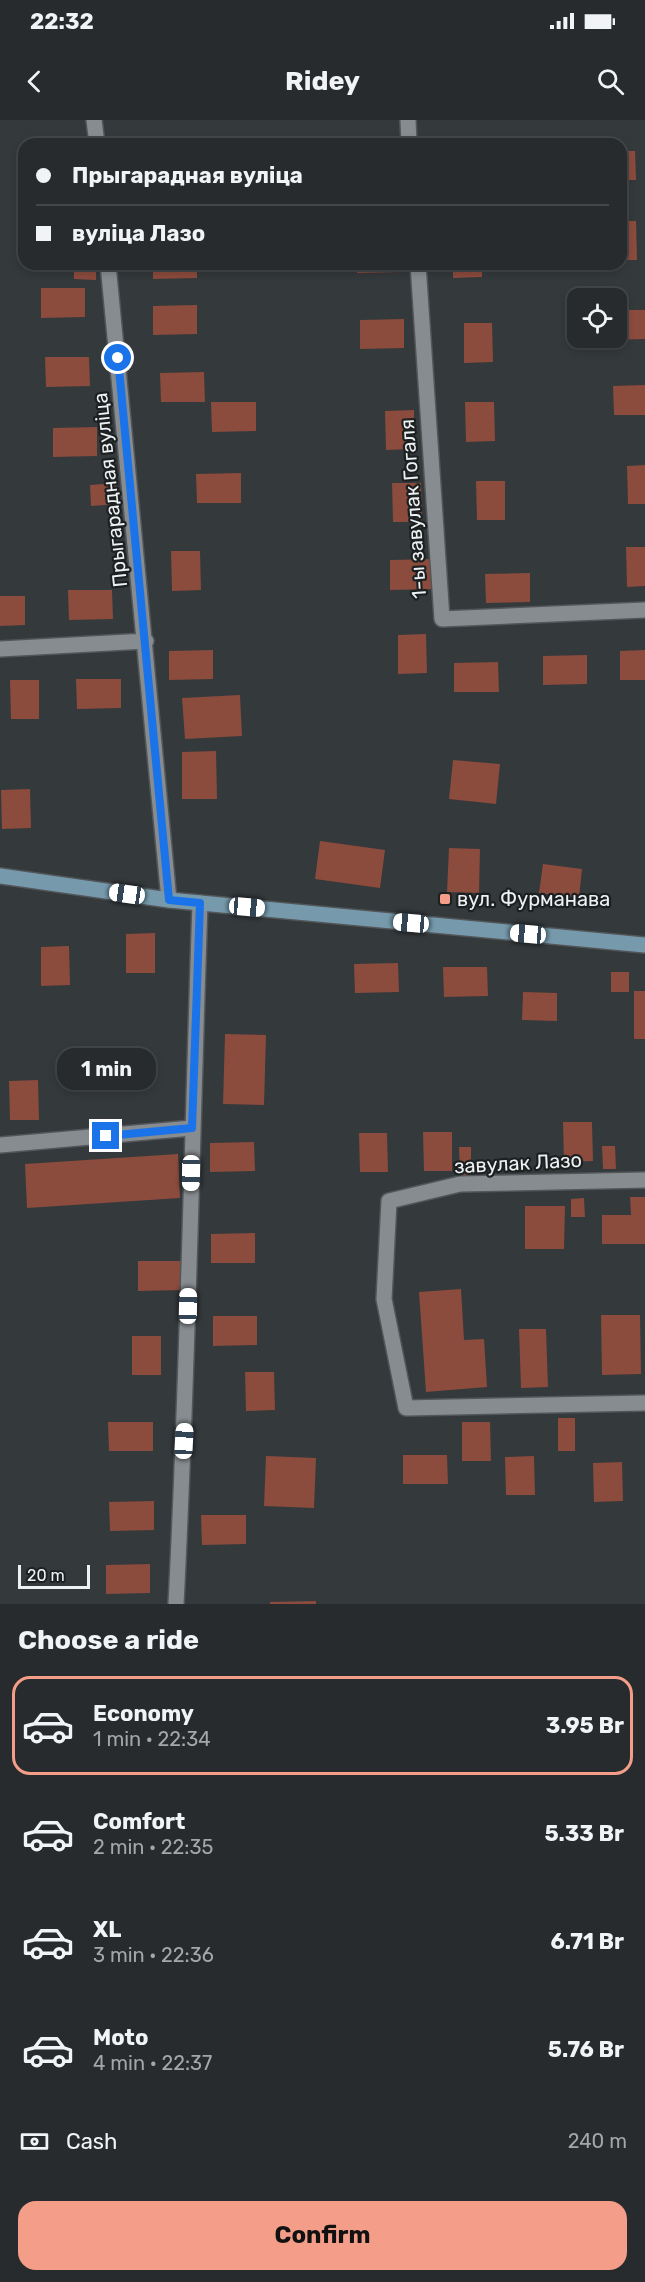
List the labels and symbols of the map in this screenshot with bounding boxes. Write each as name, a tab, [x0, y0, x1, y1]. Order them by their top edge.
route start	[104, 344, 131, 371]
street label: Прыгарадная вуліца	[88, 392, 132, 588]
street label: 1-ы завулак Гогаля	[395, 418, 431, 600]
car	[108, 883, 146, 905]
place label: вул. Фурманава	[457, 887, 610, 911]
marker: вул. Фурманава	[438, 892, 452, 906]
car	[228, 896, 266, 918]
car	[392, 912, 430, 934]
car	[509, 923, 547, 945]
callout: 1 min	[57, 1049, 156, 1091]
route end	[92, 1122, 119, 1149]
street label: завулак Лазо	[453, 1148, 583, 1178]
car	[182, 1155, 200, 1191]
car	[179, 1288, 197, 1324]
car	[174, 1423, 194, 1459]
scale bar	[18, 1562, 90, 1590]

